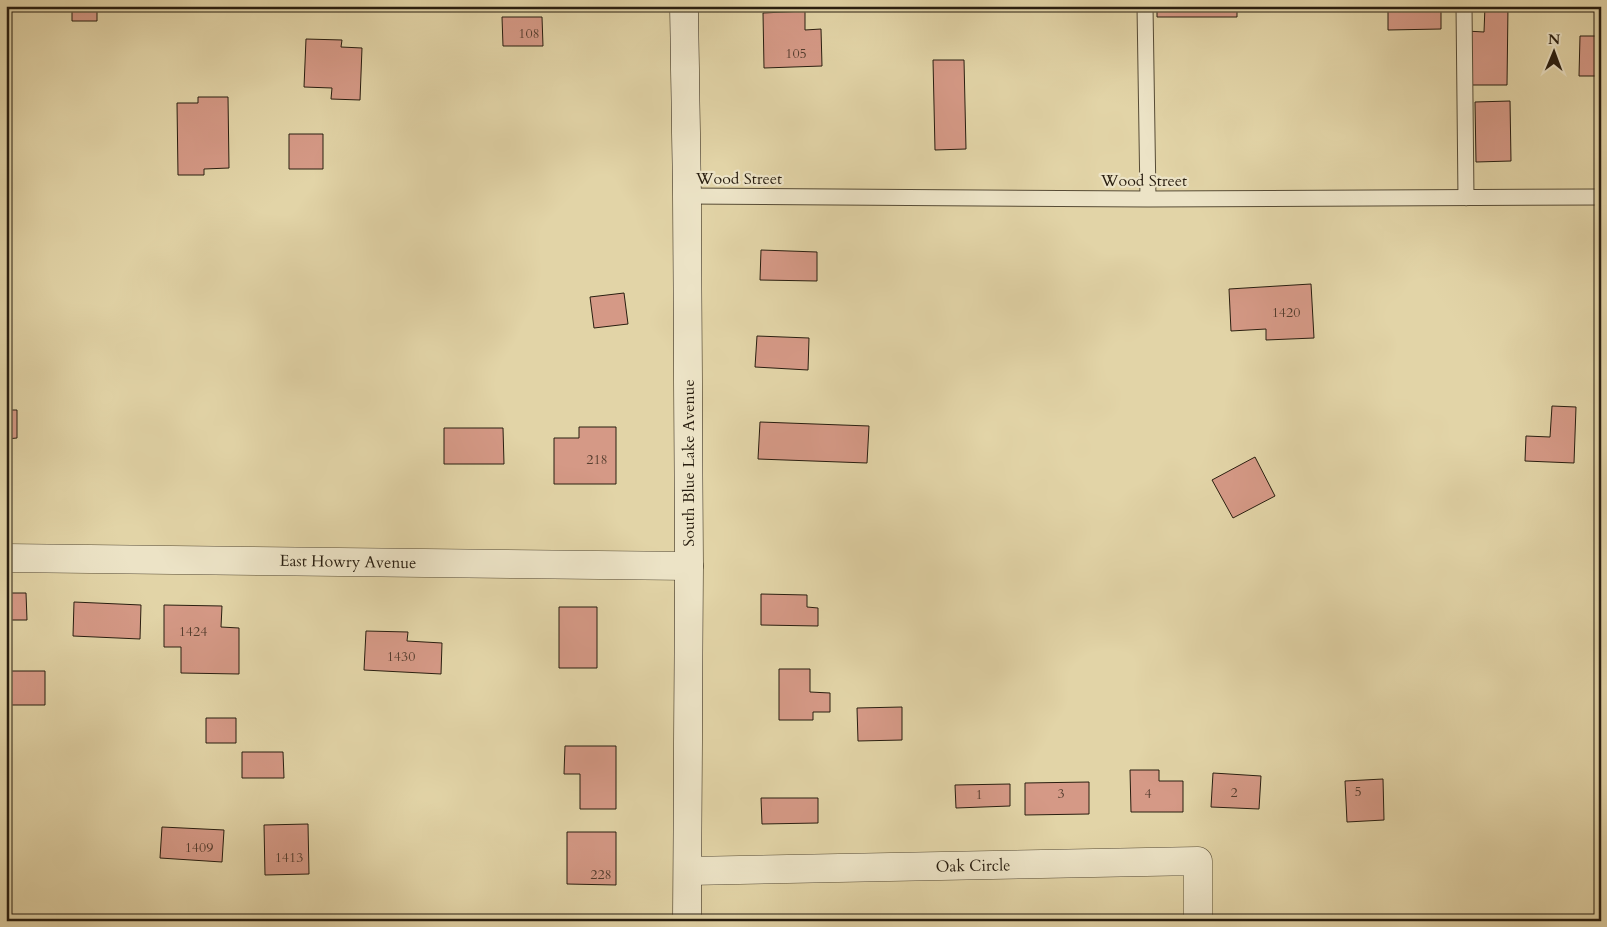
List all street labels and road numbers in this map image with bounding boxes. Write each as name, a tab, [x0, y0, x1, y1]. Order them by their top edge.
street label: Wood Street	[695, 168, 782, 190]
street label: Wood Street	[1100, 170, 1187, 192]
street label: South Blue Lake Avenue	[678, 379, 700, 547]
street label: East Howry Avenue	[279, 550, 417, 574]
street label: Oak Circle	[935, 854, 1011, 878]

